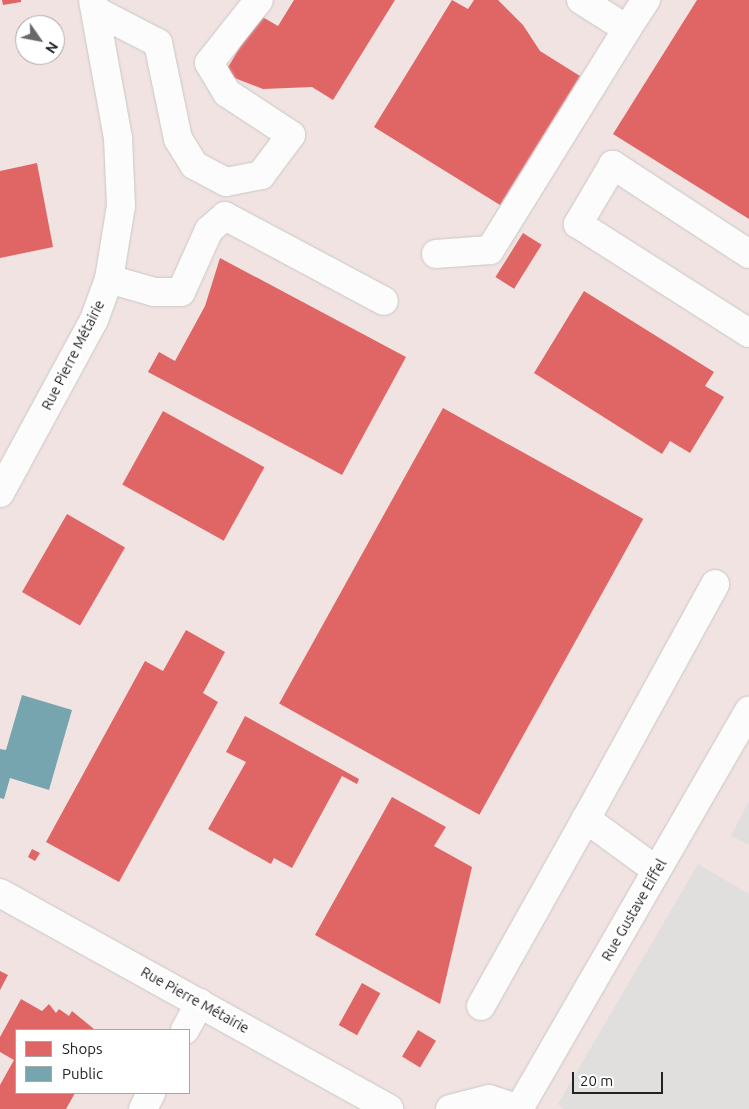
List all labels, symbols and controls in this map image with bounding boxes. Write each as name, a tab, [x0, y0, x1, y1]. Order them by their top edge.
north arrow	[15, 15, 65, 65]
text: N	[42, 39, 61, 56]
street label: Rue Pierre Métairie	[38, 297, 108, 413]
street label: Rue Gustave Eiffel	[598, 856, 670, 964]
street label: Rue Pierre Métairie	[138, 963, 252, 1037]
legend	[15, 1029, 190, 1094]
text: Shops	[62, 1040, 103, 1057]
scale bar	[574, 1062, 665, 1094]
text: Public	[62, 1065, 103, 1082]
text: 20 m	[580, 1072, 613, 1089]

